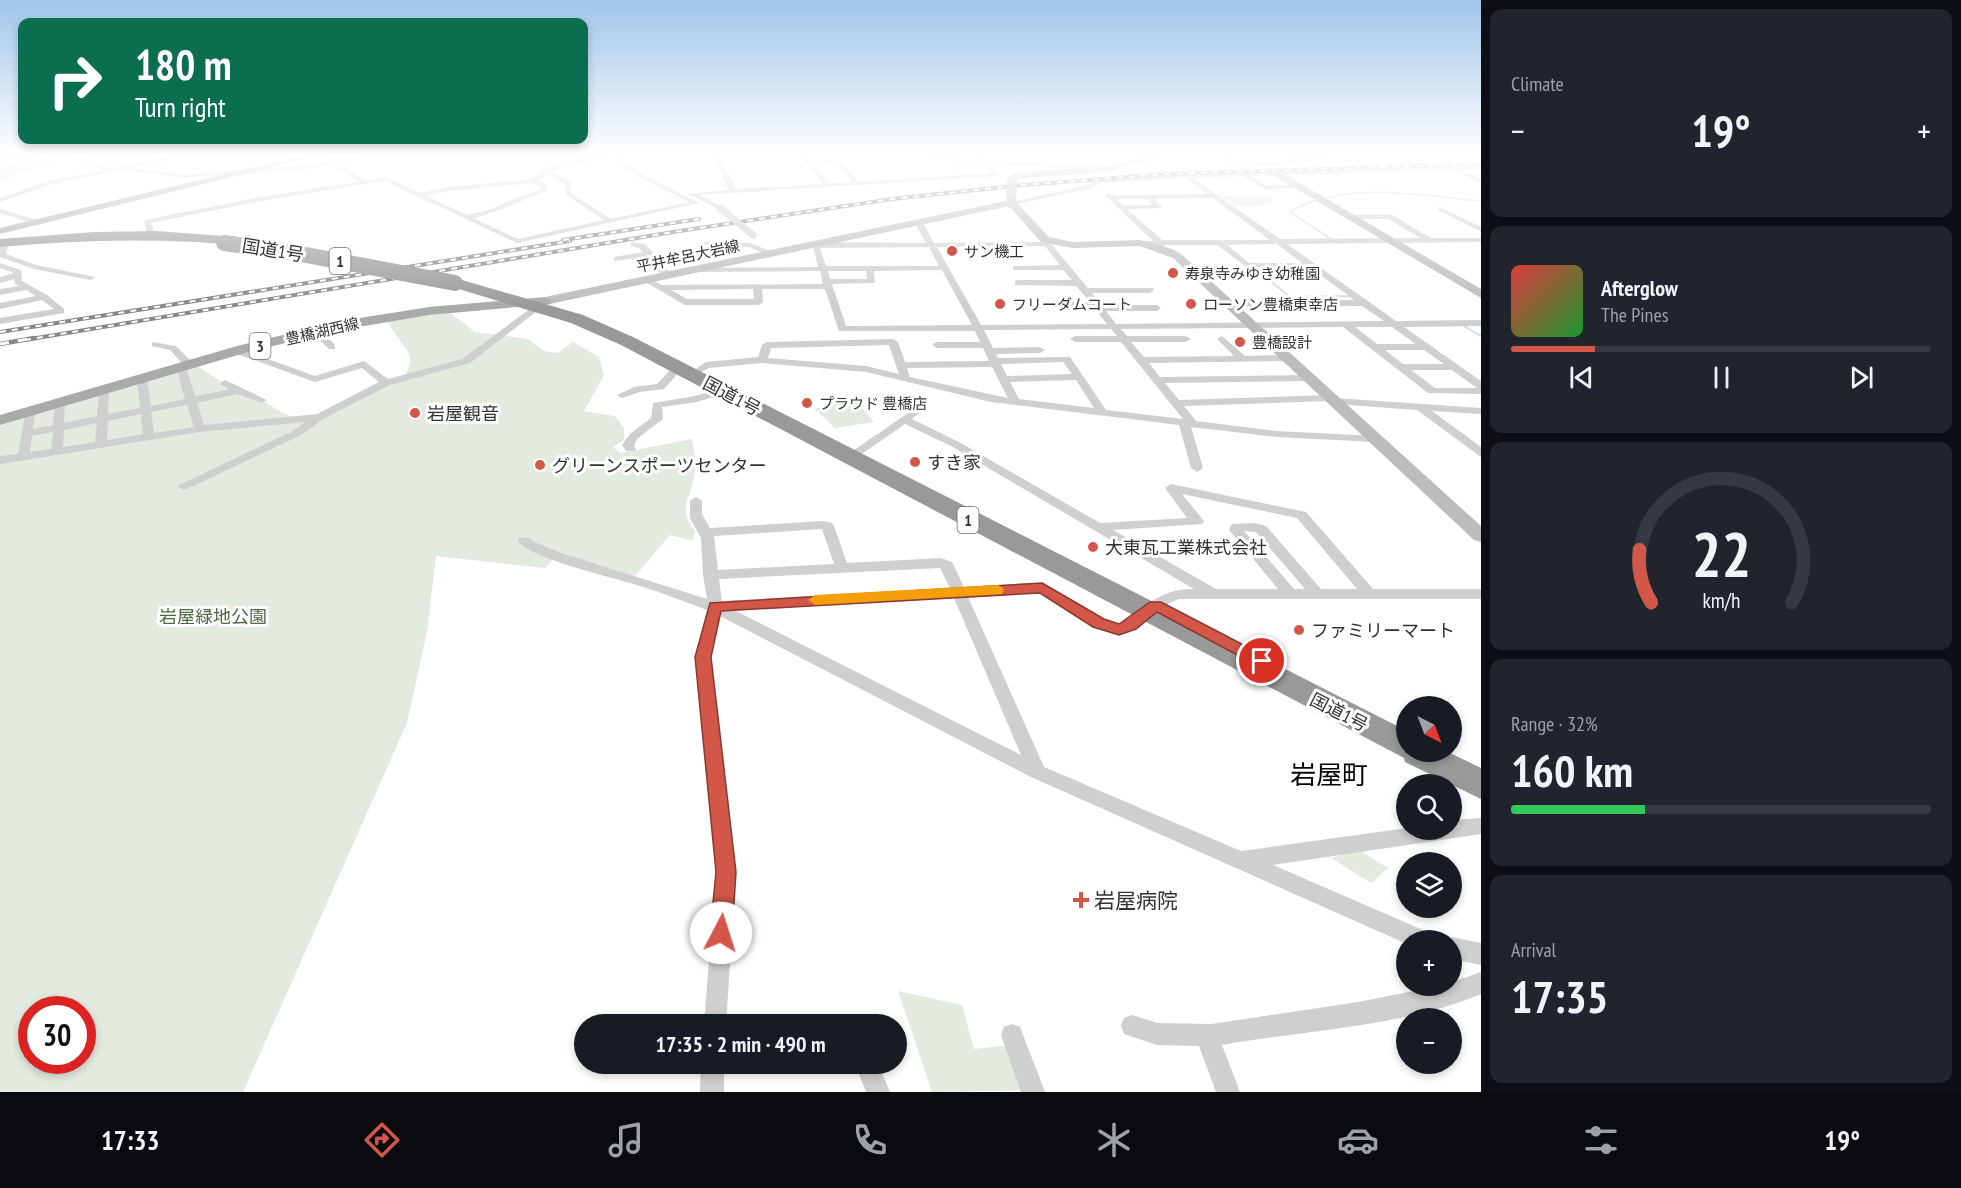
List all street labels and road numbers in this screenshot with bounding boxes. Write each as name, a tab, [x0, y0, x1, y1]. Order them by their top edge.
street label: 国道1号	[241, 234, 305, 266]
street label: 平井牟呂大岩線	[635, 236, 741, 276]
road number: 1	[330, 248, 350, 274]
street label: 豊橋湖西線	[283, 313, 361, 349]
road number: 3	[250, 333, 270, 359]
street label: 国道1号	[699, 371, 765, 421]
road number: 1	[958, 507, 978, 533]
street label: 国道1号	[1306, 688, 1372, 736]

